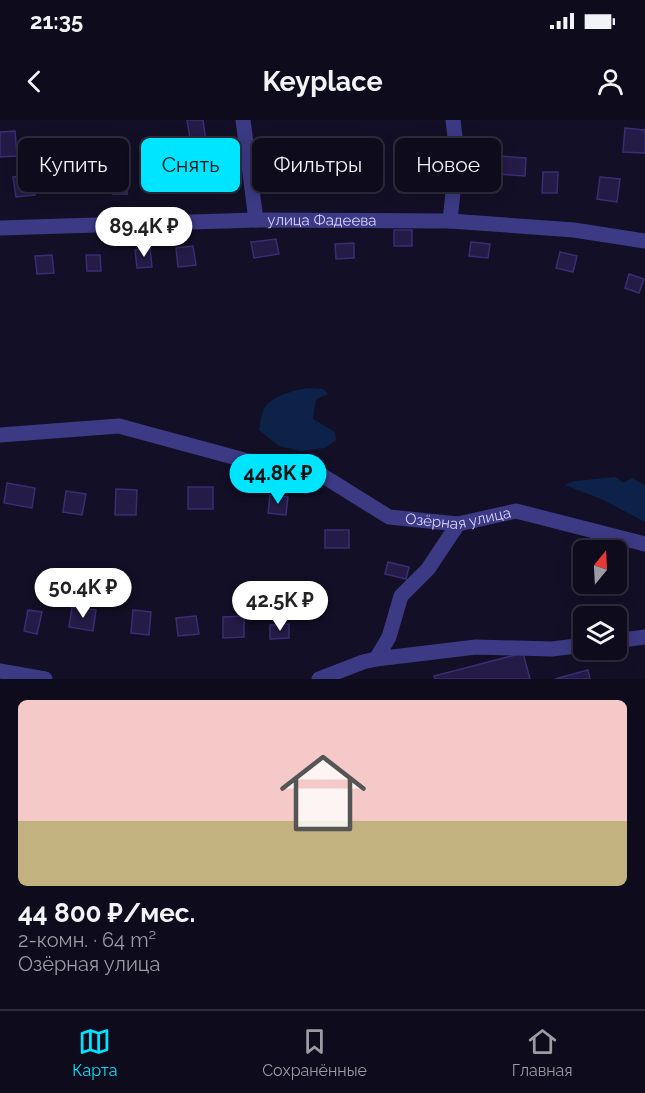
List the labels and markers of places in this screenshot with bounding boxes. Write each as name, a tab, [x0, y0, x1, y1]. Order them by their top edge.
pin: 89.4K ₽	[89, 207, 199, 258]
pin: 44.8K ₽	[223, 454, 333, 505]
pin: 50.4K ₽	[28, 568, 138, 619]
pin: 42.5K ₽	[225, 581, 335, 632]

